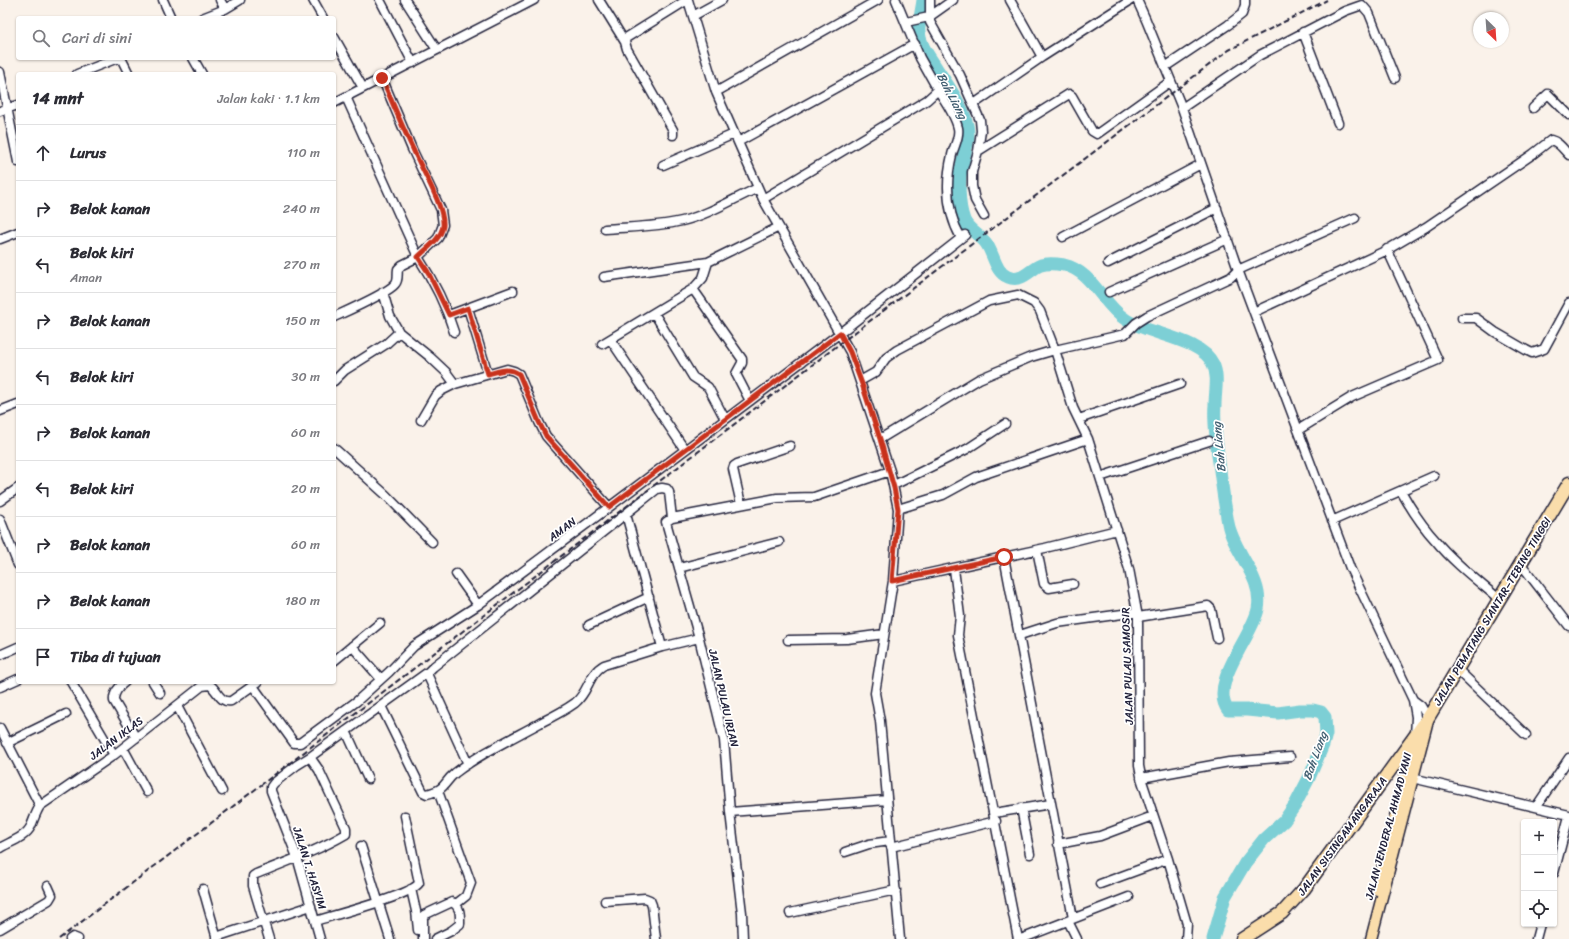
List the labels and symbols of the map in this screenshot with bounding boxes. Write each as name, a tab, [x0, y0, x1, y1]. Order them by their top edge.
north arrow	[1473, 12, 1509, 48]
route end	[373, 69, 391, 87]
water label: Bah Liang	[930, 69, 974, 124]
water label: Bah Liang	[1205, 420, 1233, 473]
street label: AMAN	[543, 512, 581, 547]
street label: JALAN PEMATANG SIANTAR–TEBING TINGGI	[1428, 513, 1557, 710]
route start	[995, 548, 1013, 566]
street label: JALAN PULAU SAMOSIR	[1116, 607, 1139, 726]
street label: JALAN PULAU IRIAN	[703, 646, 744, 749]
street label: JALAN IKLAS	[84, 712, 147, 766]
water label: Bah Liang	[1296, 728, 1334, 783]
street label: JALAN JENDERAL AHMAD YANI	[1359, 750, 1417, 903]
street label: JALAN SISINGAMANGARAJA	[1292, 773, 1392, 901]
street label: JALAN T. HASYIM	[287, 823, 332, 913]

